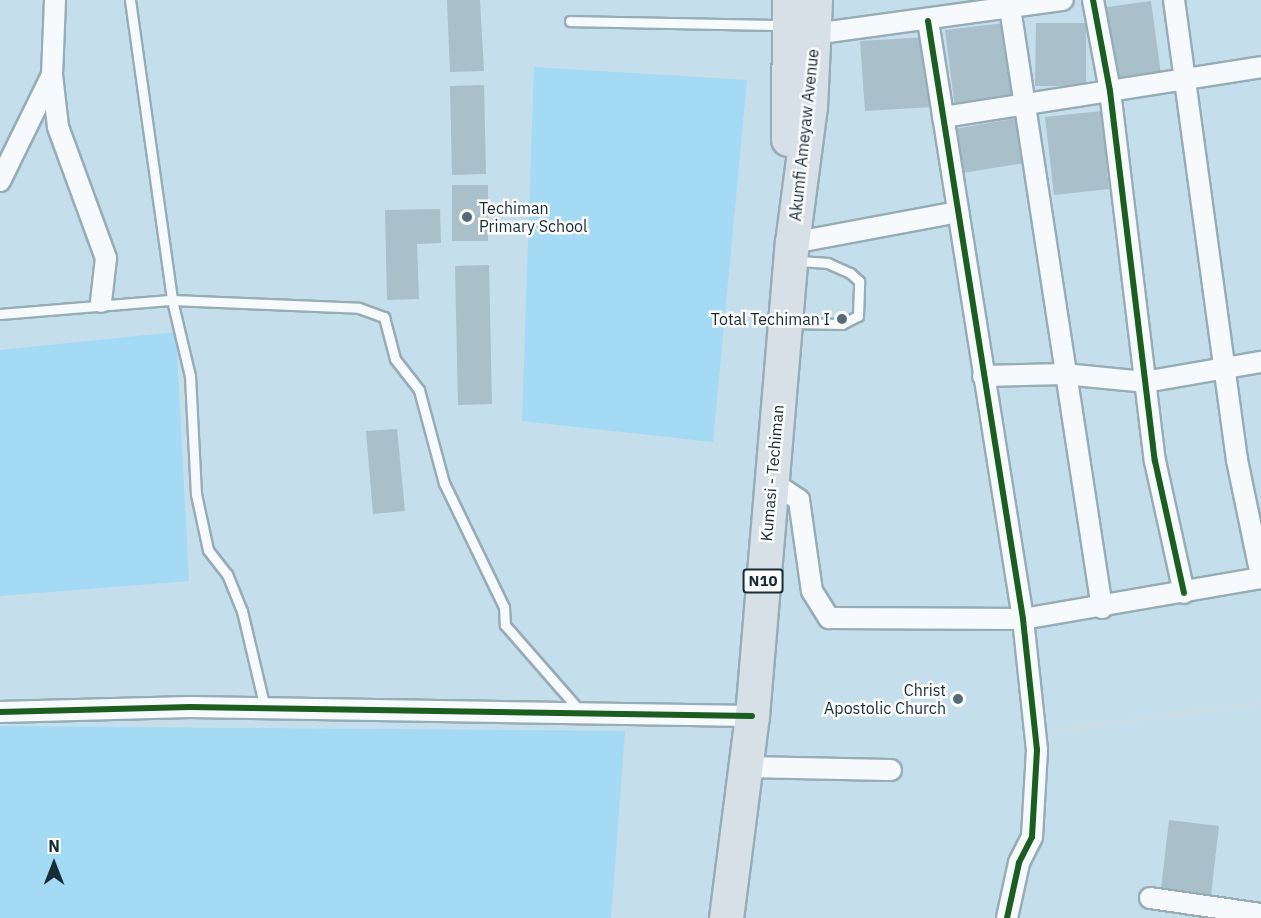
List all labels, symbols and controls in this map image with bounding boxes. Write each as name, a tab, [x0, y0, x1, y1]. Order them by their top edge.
street label: Akumfi Ameyaw Avenue	[785, 48, 823, 222]
place label: Techiman Primary School	[479, 198, 587, 236]
marker: Techiman Primary School	[460, 210, 474, 224]
place label: Total Techiman I	[711, 309, 830, 329]
marker: Total Techiman I	[835, 312, 849, 326]
street label: Kumasi - Techiman	[756, 404, 788, 542]
road number: N10	[742, 569, 784, 593]
place label: Christ Apostolic Church	[824, 680, 946, 718]
marker: Christ Apostolic Church	[951, 692, 965, 706]
north arrow	[24, 834, 84, 894]
text: N	[48, 836, 60, 856]

